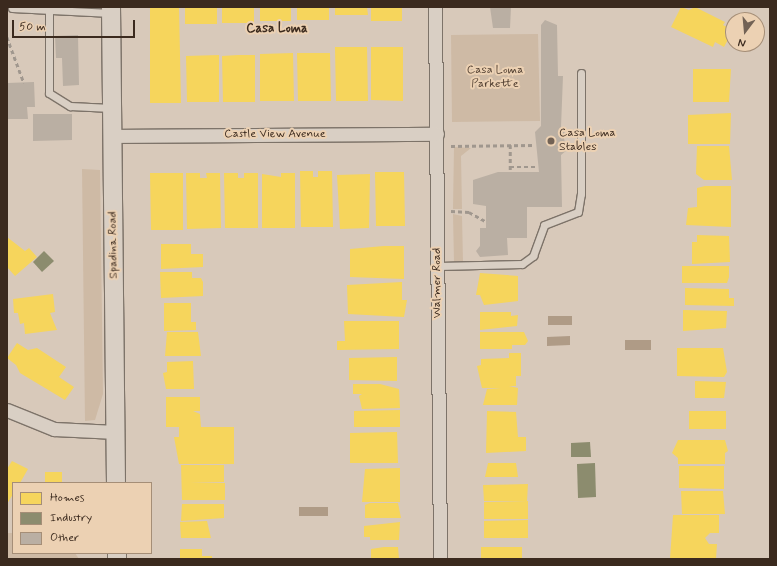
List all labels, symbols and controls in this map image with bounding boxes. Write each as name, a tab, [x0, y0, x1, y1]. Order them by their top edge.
scale bar	[14, 12, 137, 38]
north arrow	[725, 12, 765, 52]
text: 50 m	[19, 19, 46, 35]
district label: Casa Loma	[245, 21, 309, 37]
text: N	[737, 35, 747, 50]
park label: Casa Loma Parkette	[465, 64, 525, 92]
place label: Casa Loma Stables	[559, 127, 618, 155]
street label: Castle View Avenue	[225, 128, 325, 142]
marker: Casa Loma Stables	[546, 136, 556, 146]
street label: Spadina Road	[106, 211, 122, 279]
street label: Walmer Road	[431, 248, 445, 318]
legend	[12, 482, 152, 554]
text: Homes	[50, 490, 85, 506]
text: Industry	[50, 510, 92, 526]
text: Other	[50, 530, 79, 546]

